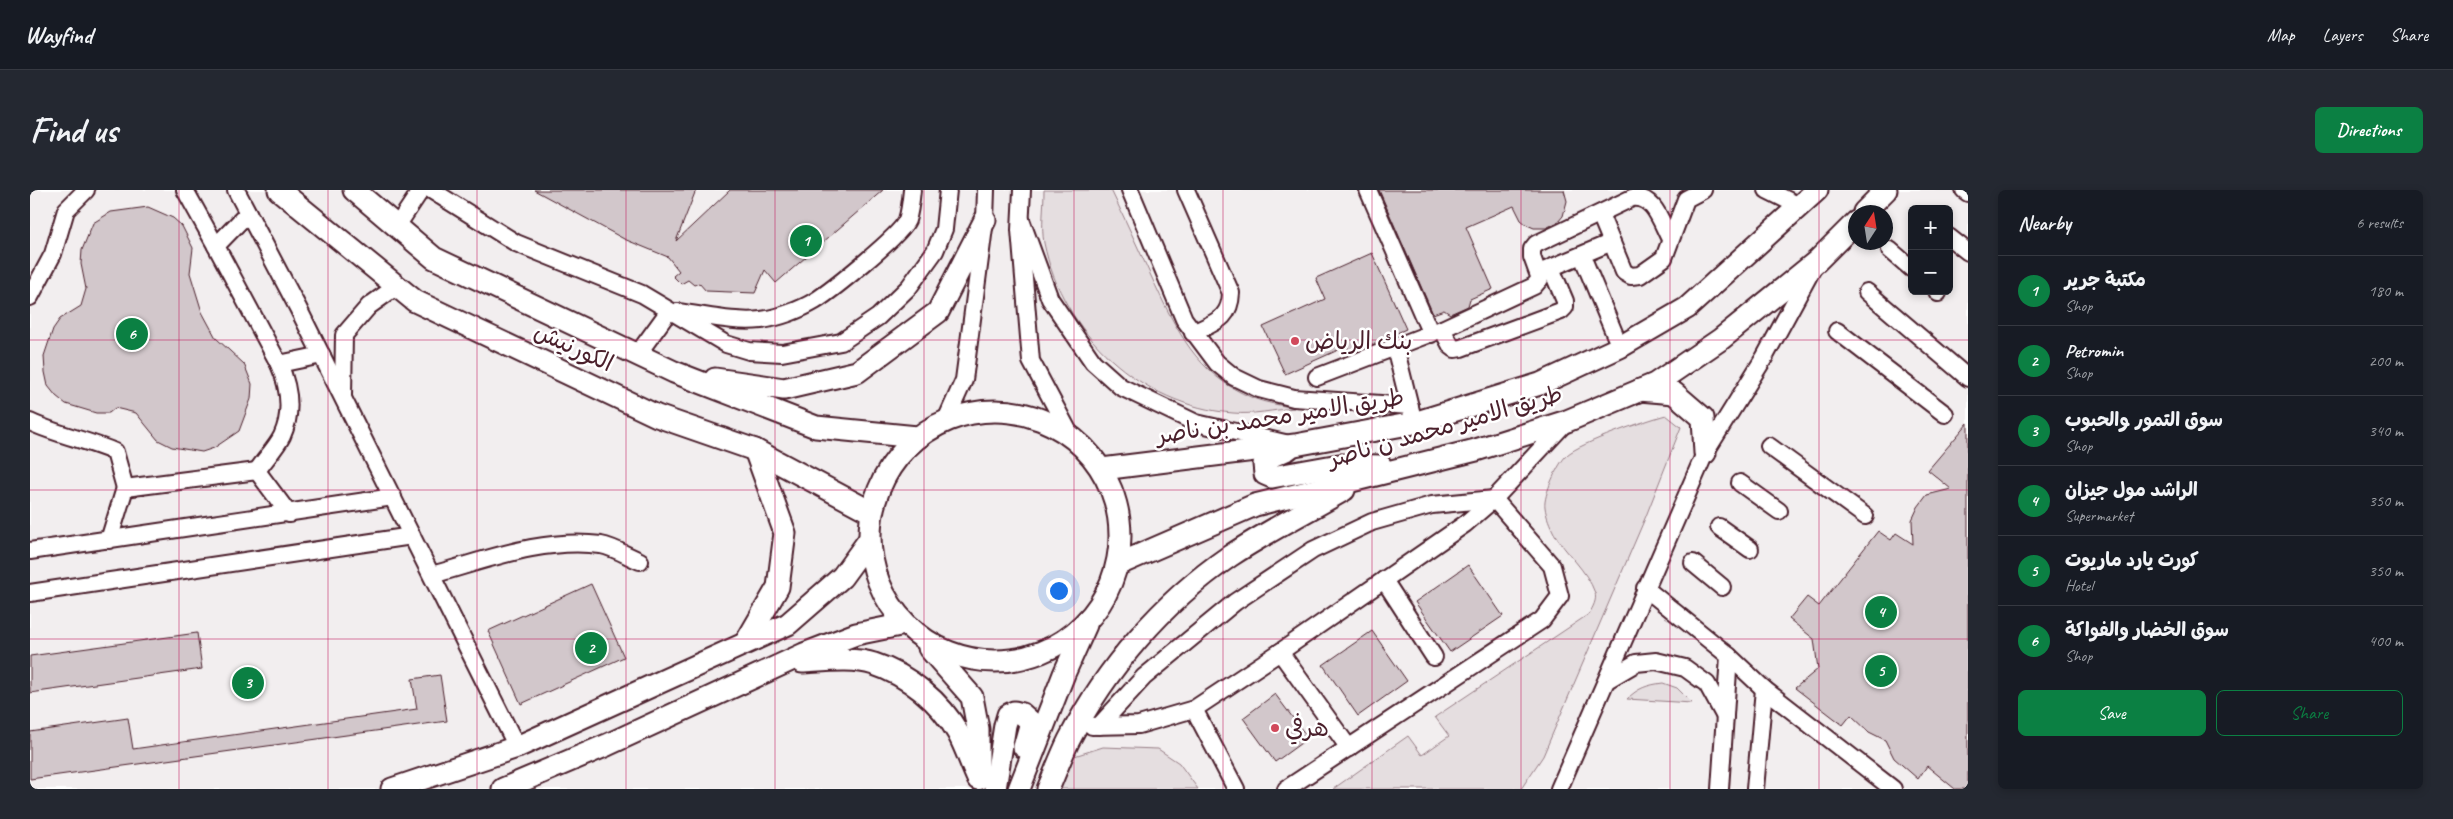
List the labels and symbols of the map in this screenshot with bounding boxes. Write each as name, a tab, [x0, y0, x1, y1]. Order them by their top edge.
north arrow	[1848, 205, 1893, 250]
pin: 1	[790, 222, 822, 260]
pin: 6	[116, 315, 148, 353]
street label: الكورنيش	[529, 316, 619, 378]
place label: بنك الرياض	[1305, 326, 1413, 356]
marker: بنك الرياض	[1289, 335, 1301, 347]
street label: طريق الامير محمد ن ناصر	[1322, 378, 1566, 474]
street label: طريق الامير محمد بن ناصر	[1152, 382, 1406, 451]
your location	[1046, 578, 1072, 604]
pin: 4	[1865, 593, 1897, 631]
pin: 2	[575, 629, 607, 667]
pin: 5	[1865, 652, 1897, 690]
pin: 3	[232, 664, 264, 702]
place label: هرفي	[1285, 713, 1329, 745]
marker: هرفي	[1269, 722, 1281, 734]

